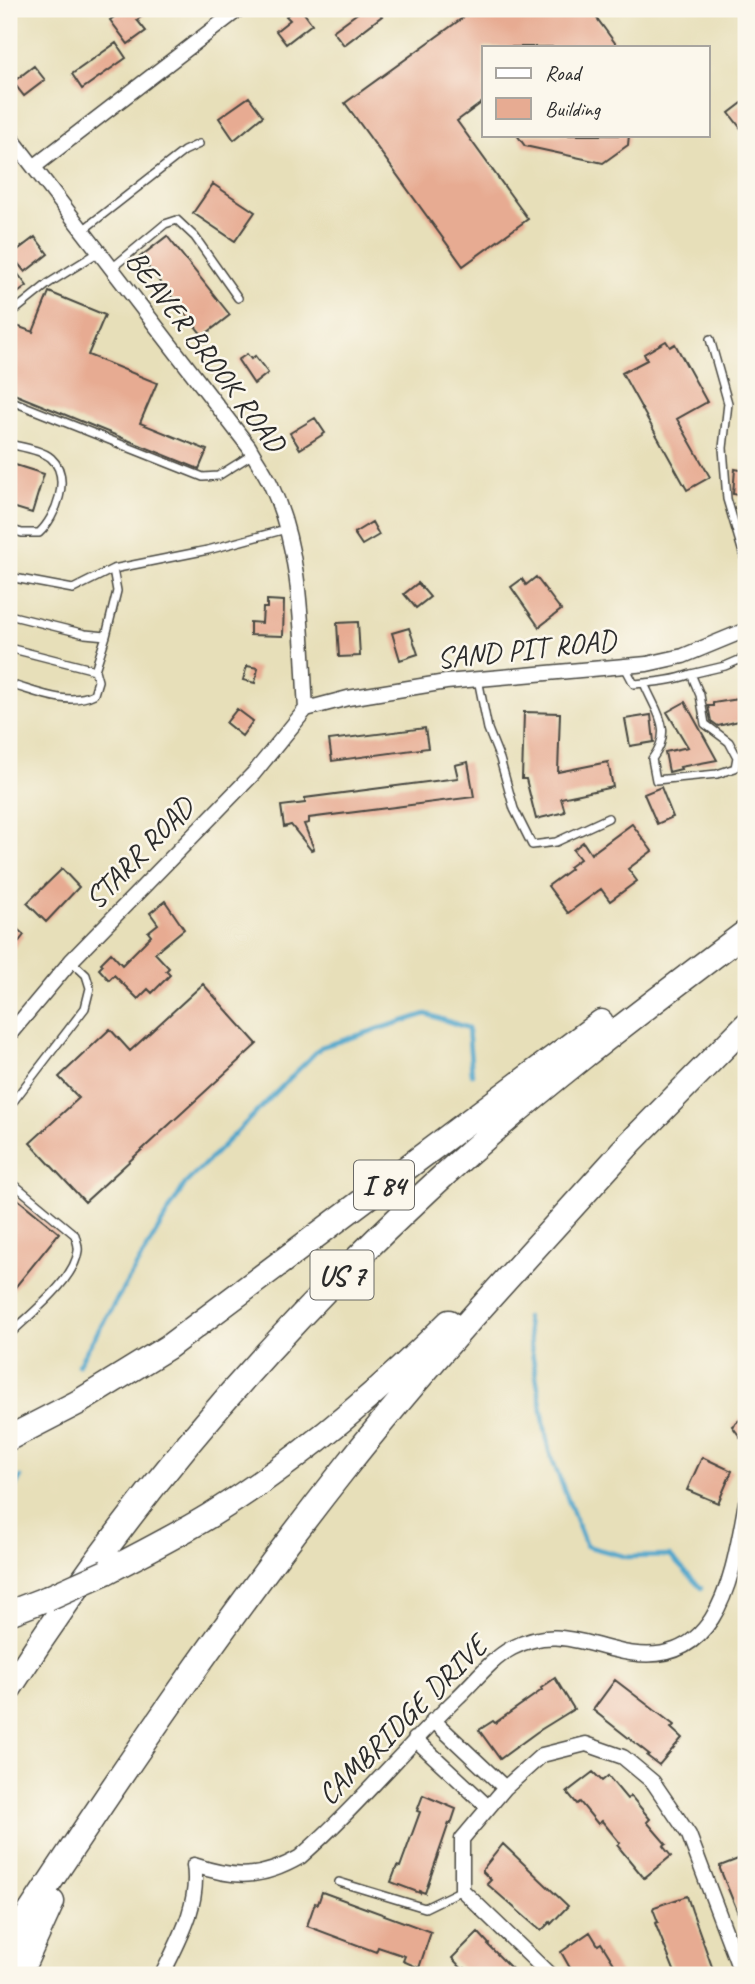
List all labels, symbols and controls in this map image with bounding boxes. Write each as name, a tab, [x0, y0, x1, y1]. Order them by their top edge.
legend	[482, 46, 710, 136]
text: Road	[545, 60, 584, 86]
text: Building	[545, 96, 602, 122]
street label: BEAVER BROOK ROAD	[118, 242, 296, 462]
street label: SAND PIT ROAD	[435, 620, 620, 677]
street label: STARR ROAD	[76, 787, 204, 917]
road number: I 84	[354, 1160, 414, 1210]
road number: US 7	[310, 1250, 374, 1300]
street label: CAMBRIDGE DRIVE	[309, 1625, 497, 1813]

